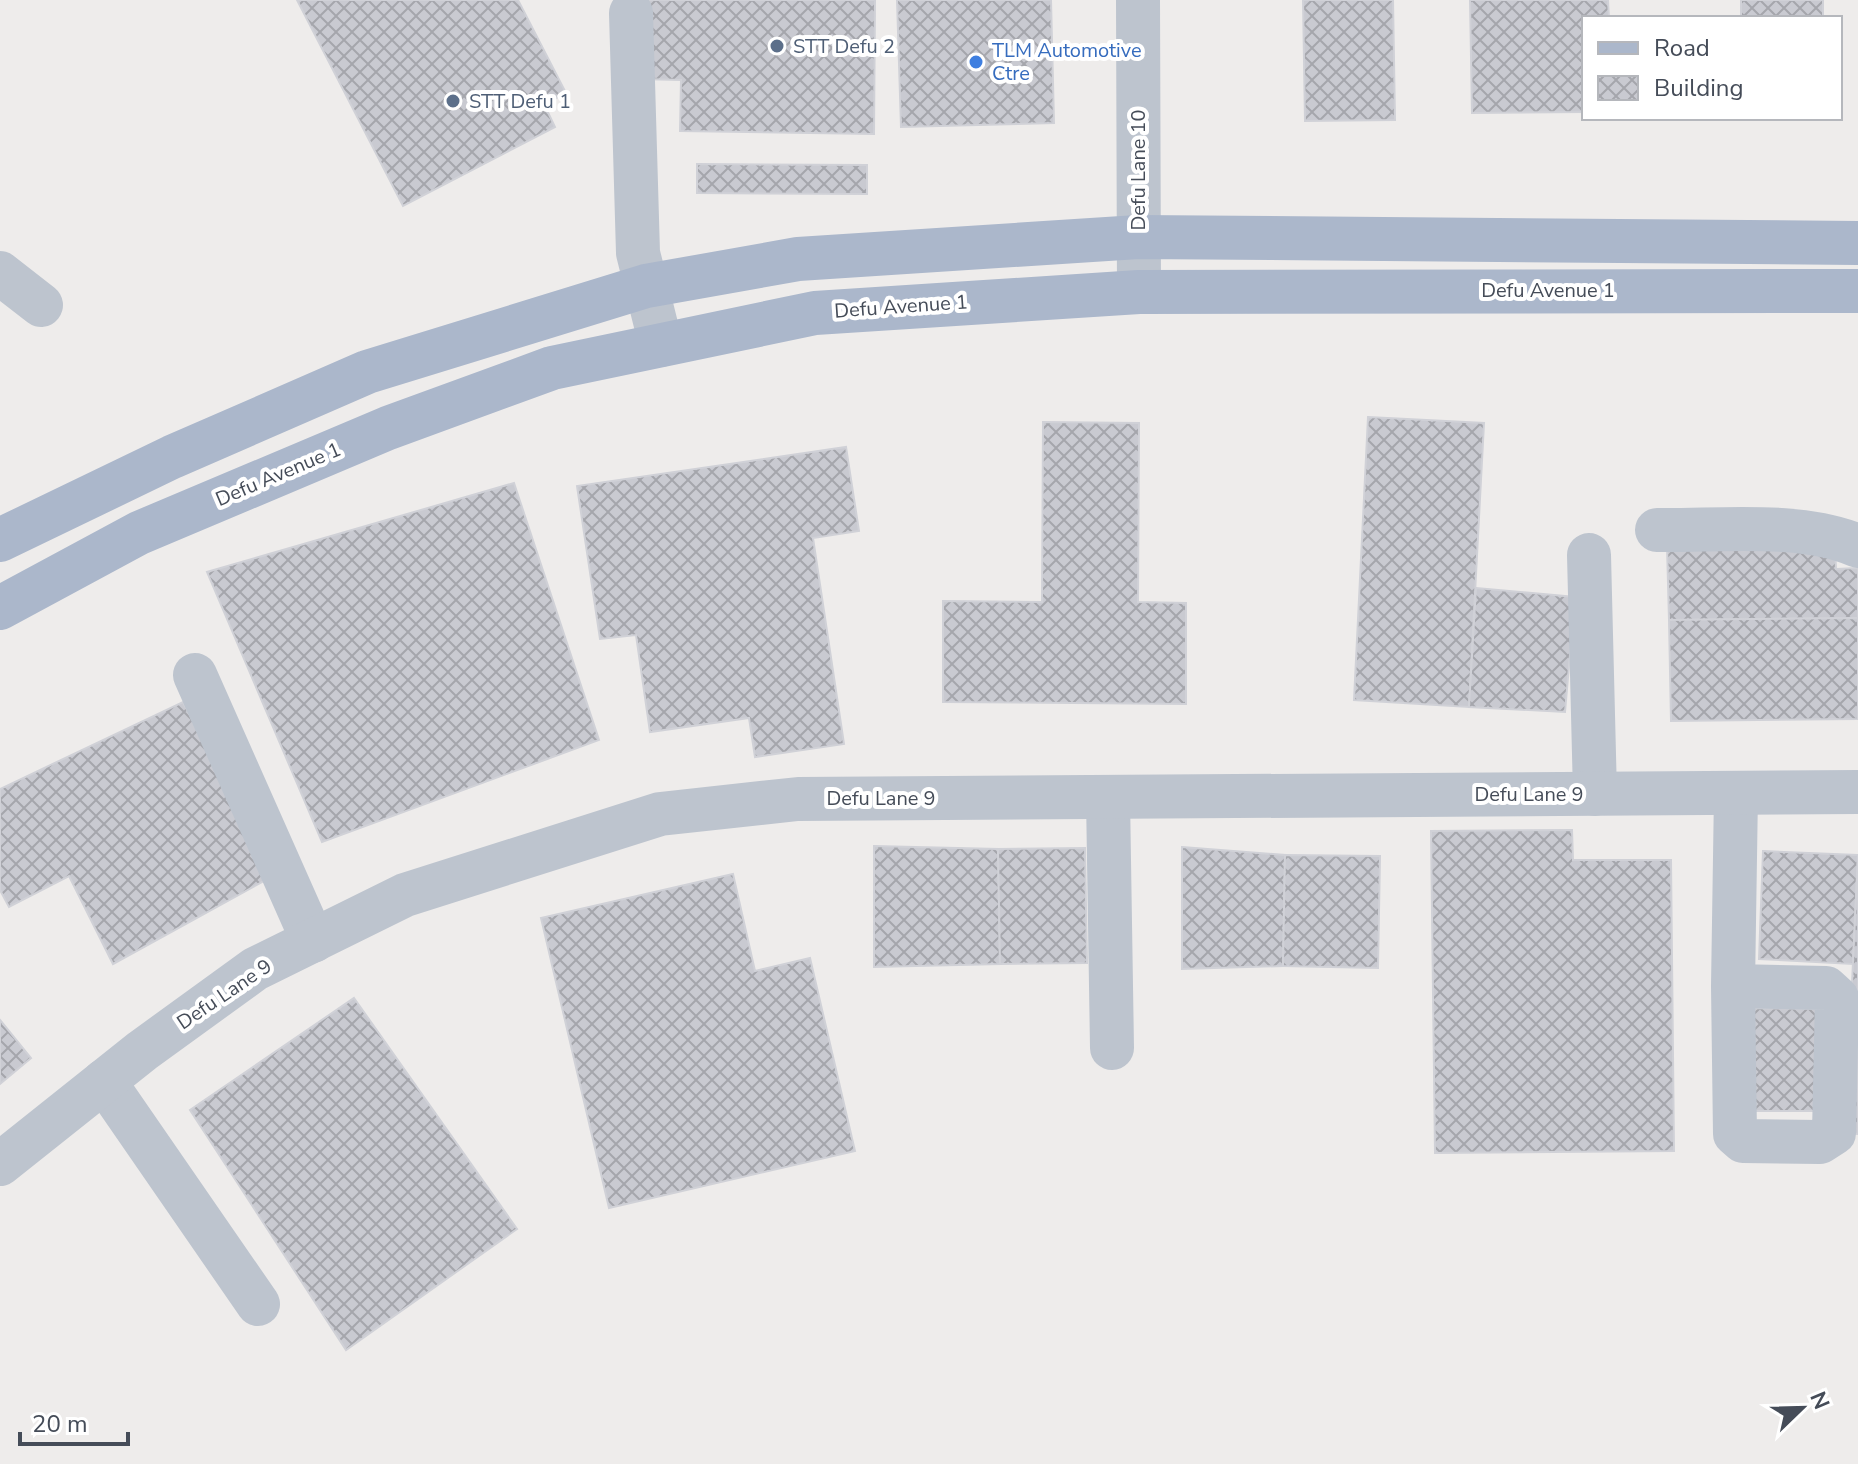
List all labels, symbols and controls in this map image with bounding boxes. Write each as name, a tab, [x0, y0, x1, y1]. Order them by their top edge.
legend	[1582, 16, 1842, 120]
text: Road	[1654, 32, 1710, 64]
place label: STT Defu 2	[793, 33, 895, 60]
marker: STT Defu 2	[768, 37, 786, 55]
place label: TLM Automotive Ctre	[992, 37, 1142, 87]
marker: TLM Automotive Ctre	[967, 53, 985, 71]
text: Building	[1654, 72, 1744, 104]
place label: STT Defu 1	[469, 88, 571, 115]
marker: STT Defu 1	[444, 92, 462, 110]
street label: Defu Lane 10	[1125, 109, 1152, 231]
street label: Defu Avenue 1	[1481, 277, 1615, 304]
street label: Defu Avenue 1	[833, 288, 969, 325]
street label: Defu Avenue 1	[211, 436, 345, 513]
street label: Defu Lane 9	[1474, 781, 1584, 808]
street label: Defu Lane 9	[826, 785, 936, 812]
street label: Defu Lane 9	[172, 953, 277, 1036]
north arrow	[1762, 1368, 1842, 1448]
text: N	[1802, 1387, 1837, 1414]
scale bar	[20, 1396, 128, 1446]
text: 20 m	[32, 1408, 88, 1440]

